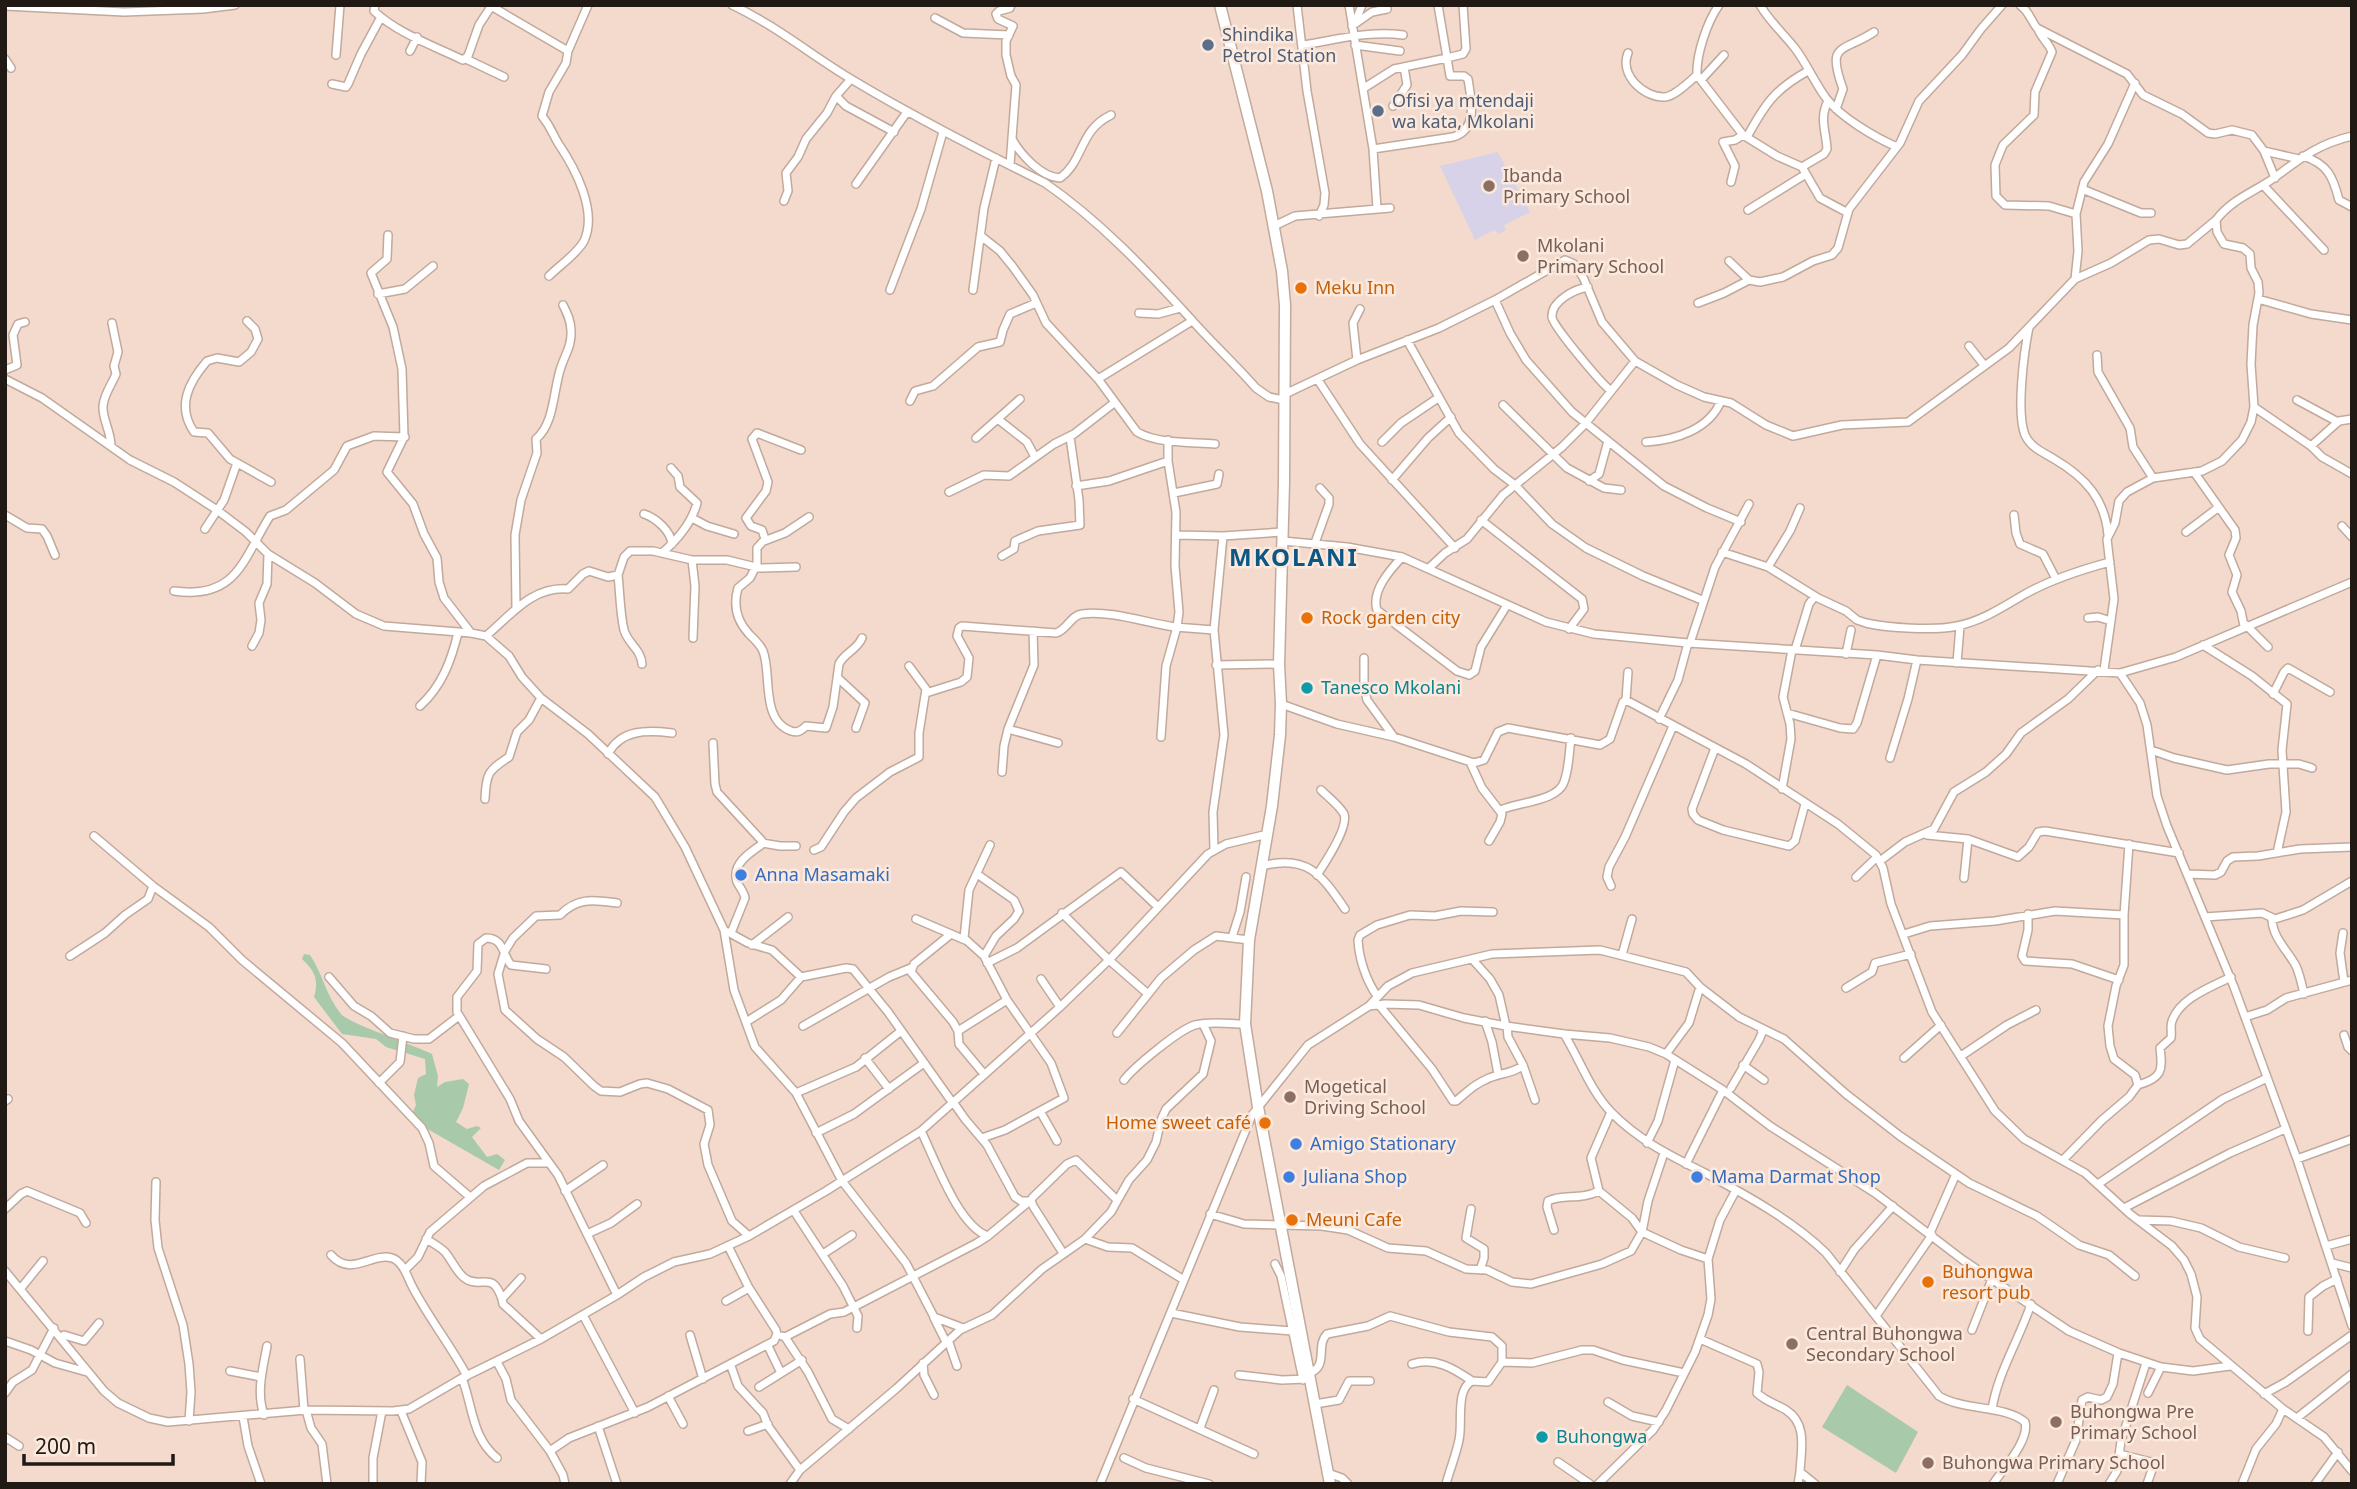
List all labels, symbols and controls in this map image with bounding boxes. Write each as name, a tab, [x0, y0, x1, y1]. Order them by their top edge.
place label: Shindika Petrol Station	[1222, 22, 1336, 67]
marker: Shindika Petrol Station	[1200, 37, 1216, 53]
place label: Ofisi ya mtendaji wa kata, Mkolani	[1392, 88, 1534, 133]
marker: Ofisi ya mtendaji wa kata, Mkolani	[1370, 103, 1386, 119]
place label: Ibanda Primary School	[1503, 163, 1630, 208]
marker: Ibanda Primary School	[1481, 178, 1497, 194]
place label: Mkolani Primary School	[1537, 233, 1664, 278]
marker: Mkolani Primary School	[1515, 248, 1531, 264]
place label: Meku Inn	[1315, 275, 1395, 299]
marker: Meku Inn	[1293, 280, 1309, 296]
district label: MKOLANI	[1229, 540, 1359, 573]
place label: Rock garden city	[1321, 605, 1461, 629]
marker: Rock garden city	[1299, 610, 1315, 626]
place label: Tanesco Mkolani	[1321, 675, 1461, 699]
marker: Tanesco Mkolani	[1299, 680, 1315, 696]
place label: Anna Masamaki	[755, 862, 890, 886]
marker: Anna Masamaki	[733, 867, 749, 883]
place label: Mogetical Driving School	[1304, 1074, 1426, 1119]
marker: Mogetical Driving School	[1282, 1089, 1298, 1105]
place label: Home sweet café	[1106, 1110, 1251, 1134]
marker: Home sweet café	[1257, 1115, 1273, 1131]
place label: Amigo Stationary	[1310, 1131, 1457, 1155]
marker: Amigo Stationary	[1288, 1136, 1304, 1152]
place label: Juliana Shop	[1301, 1164, 1407, 1188]
place label: Mama Darmat Shop	[1711, 1164, 1881, 1188]
marker: Juliana Shop	[1281, 1169, 1297, 1185]
marker: Mama Darmat Shop	[1689, 1169, 1705, 1185]
place label: Meuni Cafe	[1306, 1207, 1402, 1231]
marker: Meuni Cafe	[1284, 1212, 1300, 1228]
place label: Buhongwa resort pub	[1942, 1259, 2033, 1304]
marker: Buhongwa resort pub	[1920, 1274, 1936, 1290]
place label: Central Buhongwa Secondary School	[1806, 1321, 1963, 1366]
marker: Central Buhongwa Secondary School	[1784, 1336, 1800, 1352]
place label: Buhongwa Pre Primary School	[2070, 1399, 2197, 1444]
marker: Buhongwa Pre Primary School	[2048, 1414, 2064, 1430]
scale bar	[24, 1422, 173, 1466]
place label: Buhongwa	[1556, 1424, 1647, 1448]
marker: Buhongwa	[1534, 1429, 1550, 1445]
text: 200 m	[35, 1432, 96, 1460]
place label: Buhongwa Primary School	[1942, 1450, 2165, 1474]
marker: Buhongwa Primary School	[1920, 1455, 1936, 1471]

